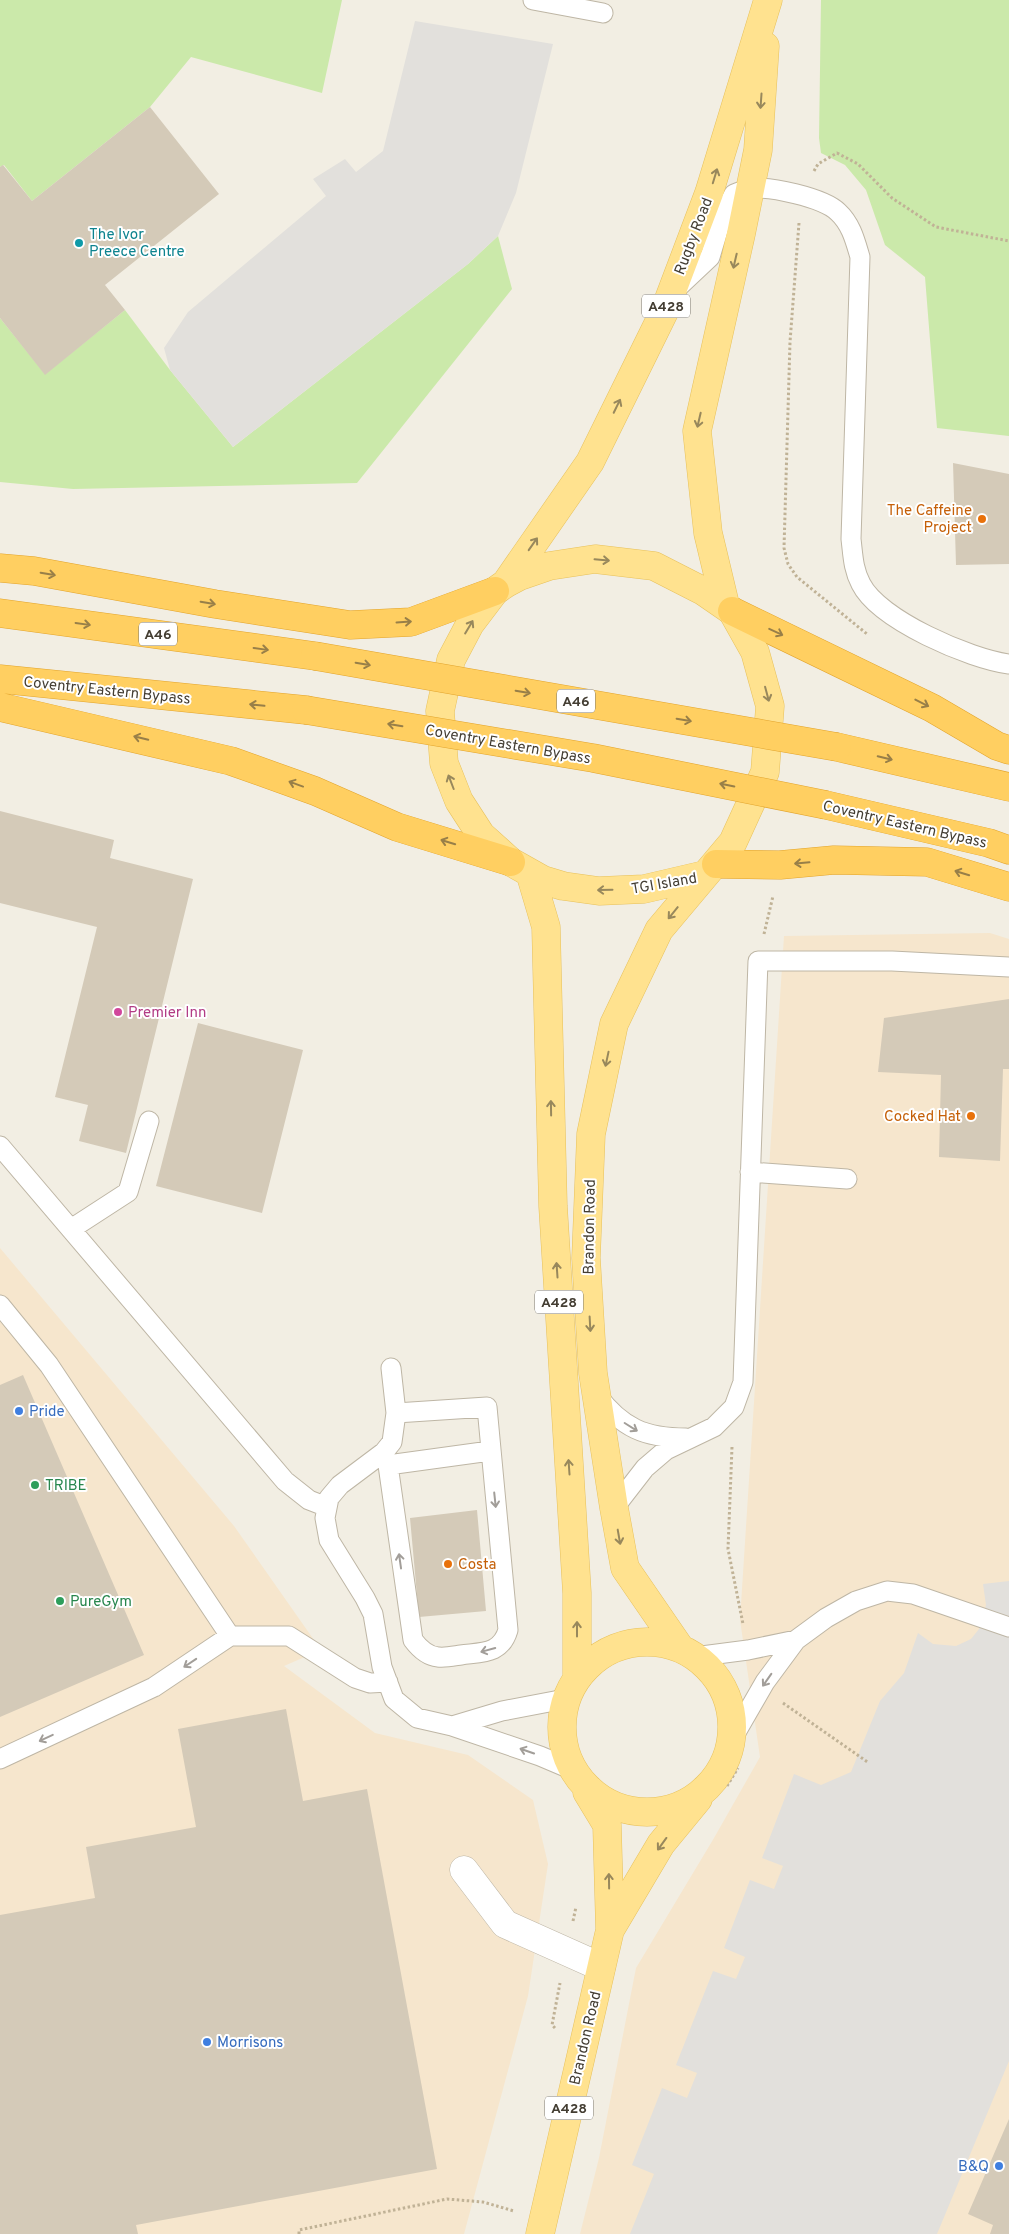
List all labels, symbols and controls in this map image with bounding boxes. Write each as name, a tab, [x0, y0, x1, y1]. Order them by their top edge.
one-way arrow	[757, 93, 766, 109]
one-way arrow	[710, 169, 720, 185]
street label: Rugby Road	[671, 195, 718, 278]
place label: The Ivor Preece Centre	[89, 226, 185, 262]
marker: The Ivor Preece Centre	[73, 237, 85, 249]
one-way arrow	[730, 253, 739, 269]
road number: A428	[642, 294, 690, 318]
one-way arrow	[613, 399, 622, 414]
one-way arrow	[694, 411, 703, 427]
place label: The Caffeine Project	[887, 502, 972, 538]
marker: The Caffeine Project	[976, 513, 988, 525]
one-way arrow	[528, 537, 538, 551]
one-way arrow	[593, 555, 609, 565]
one-way arrow	[40, 570, 56, 579]
one-way arrow	[200, 598, 216, 608]
one-way arrow	[396, 617, 412, 626]
one-way arrow	[75, 619, 91, 629]
one-way arrow	[464, 620, 474, 634]
road number: A46	[139, 622, 177, 646]
one-way arrow	[768, 628, 783, 637]
one-way arrow	[253, 644, 269, 654]
one-way arrow	[355, 660, 371, 670]
street label: Coventry Eastern Bypass	[22, 673, 191, 710]
one-way arrow	[763, 686, 772, 702]
one-way arrow	[515, 687, 531, 697]
road number: A46	[557, 689, 595, 712]
one-way arrow	[914, 699, 929, 708]
one-way arrow	[250, 700, 266, 710]
one-way arrow	[675, 715, 691, 725]
one-way arrow	[387, 719, 403, 729]
street label: Coventry Eastern Bypass	[423, 722, 592, 769]
one-way arrow	[133, 733, 149, 742]
one-way arrow	[876, 754, 892, 763]
one-way arrow	[446, 775, 456, 790]
one-way arrow	[289, 779, 304, 788]
one-way arrow	[720, 780, 736, 789]
street label: Coventry Eastern Bypass	[821, 797, 989, 854]
one-way arrow	[440, 837, 456, 847]
one-way arrow	[794, 858, 810, 867]
one-way arrow	[955, 868, 971, 877]
street label: TGI Island	[630, 869, 699, 900]
one-way arrow	[597, 886, 613, 895]
one-way arrow	[668, 906, 679, 919]
place label: Premier Inn	[128, 1004, 207, 1023]
marker: Premier Inn	[112, 1006, 124, 1018]
one-way arrow	[602, 1051, 611, 1067]
one-way arrow	[546, 1100, 556, 1116]
place label: Cocked Hat	[884, 1108, 961, 1127]
marker: Cocked Hat	[965, 1110, 977, 1122]
street label: Brandon Road	[580, 1179, 601, 1275]
one-way arrow	[553, 1262, 562, 1278]
road number: A428	[535, 1290, 583, 1314]
one-way arrow	[585, 1316, 595, 1332]
place label: Pride	[29, 1403, 65, 1422]
marker: Pride	[13, 1405, 25, 1417]
one-way arrow	[623, 1422, 637, 1432]
one-way arrow	[565, 1459, 574, 1475]
place label: TRIBE	[45, 1477, 87, 1496]
marker: TRIBE	[29, 1479, 41, 1491]
one-way arrow	[490, 1492, 500, 1508]
one-way arrow	[615, 1529, 625, 1545]
one-way arrow	[395, 1553, 405, 1569]
place label: Costa	[458, 1556, 496, 1575]
marker: Costa	[442, 1558, 454, 1570]
place label: PureGym	[70, 1593, 132, 1612]
marker: PureGym	[54, 1595, 66, 1607]
one-way arrow	[572, 1622, 582, 1638]
one-way arrow	[480, 1646, 496, 1656]
one-way arrow	[183, 1658, 197, 1668]
one-way arrow	[762, 1673, 772, 1687]
one-way arrow	[39, 1733, 54, 1743]
one-way arrow	[520, 1746, 536, 1756]
one-way arrow	[657, 1836, 668, 1850]
one-way arrow	[604, 1873, 614, 1890]
street label: Brandon Road	[566, 1990, 606, 2087]
place label: Morrisons	[217, 2034, 283, 2053]
marker: Morrisons	[201, 2036, 213, 2048]
road number: A428	[545, 2096, 593, 2120]
place label: B&Q	[958, 2158, 989, 2177]
marker: B&Q	[993, 2160, 1005, 2172]

